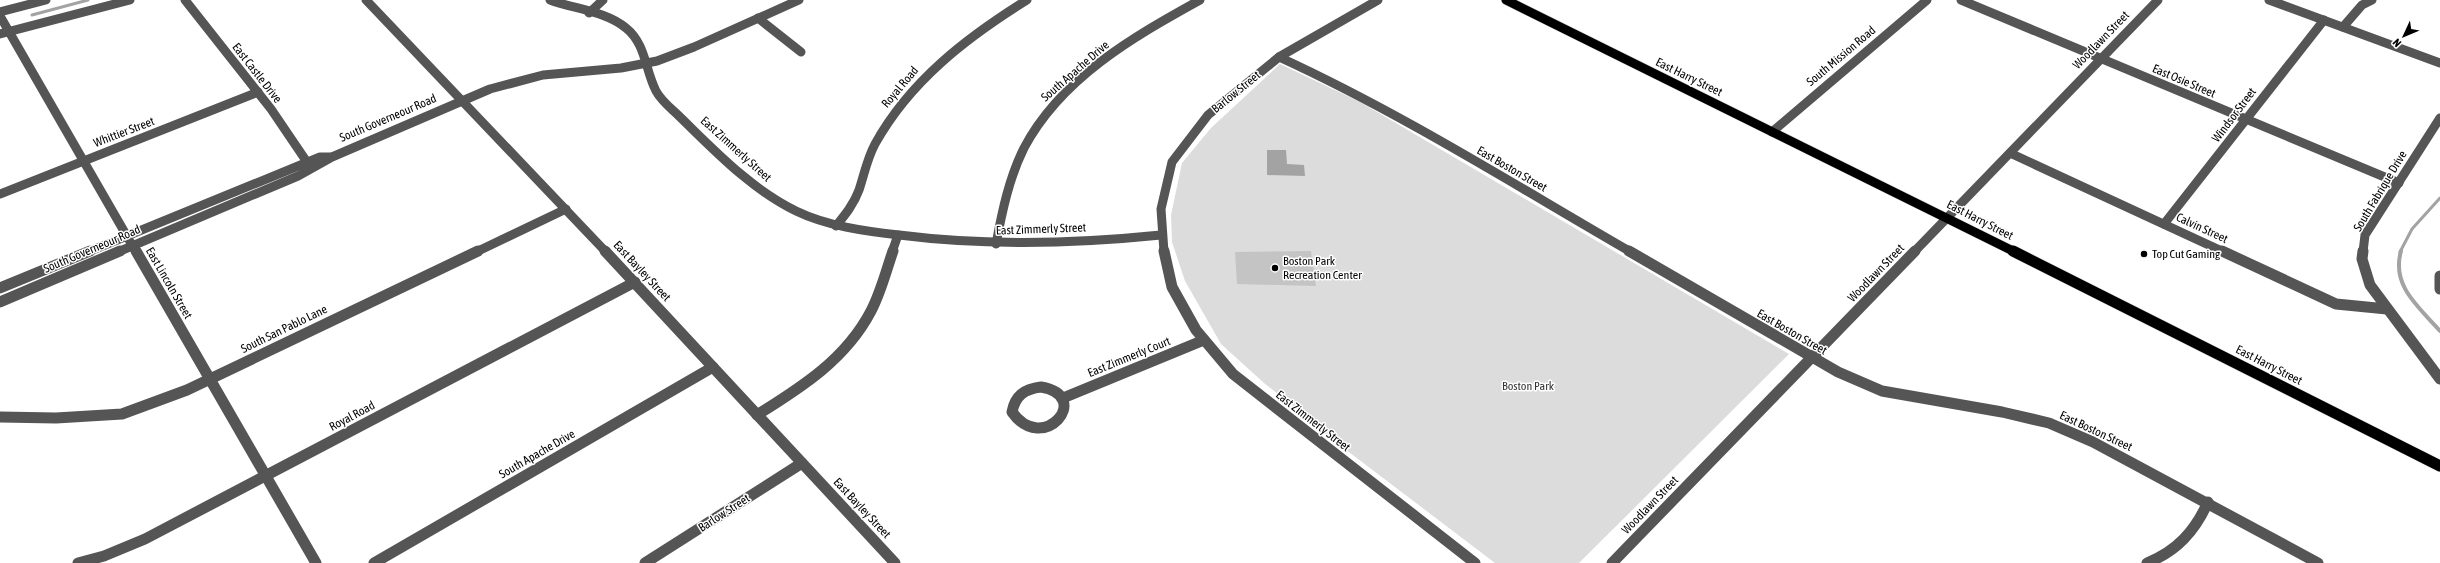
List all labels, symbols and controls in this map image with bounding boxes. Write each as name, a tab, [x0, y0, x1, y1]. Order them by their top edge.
street label: Woodlawn Street	[2070, 8, 2132, 72]
north arrow	[2384, 16, 2424, 56]
street label: South Mission Road	[1804, 23, 1878, 89]
text: N	[2390, 36, 2403, 49]
street label: South Apache Drive	[1038, 38, 1112, 104]
street label: East Castle Drive	[229, 40, 285, 106]
street label: East Harry Street	[1653, 55, 1725, 99]
street label: East Osie Street	[2150, 61, 2218, 101]
street label: Royal Road	[879, 63, 921, 111]
street label: Barlow Street	[1209, 68, 1264, 116]
street label: Windsor Street	[2209, 85, 2259, 145]
street label: South Governeour Road	[337, 91, 439, 145]
street label: Whittier Street	[92, 114, 157, 150]
street label: East Zimmerly Street	[698, 114, 775, 185]
street label: East Boston Street	[1475, 143, 1550, 195]
street label: South Fabrique Drive	[2350, 148, 2410, 234]
street label: East Harry Street	[1944, 197, 2016, 243]
street label: Calvin Street	[2174, 210, 2231, 246]
street label: East Zimmerly Street	[996, 220, 1087, 238]
street label: South Governeour Road	[41, 222, 143, 276]
street label: East Bayley Street	[610, 238, 674, 305]
street label: Woodlawn Street	[1845, 241, 1907, 305]
street label: East Lincoln Street	[143, 245, 195, 322]
place label: Top Cut Gaming	[2152, 247, 2221, 261]
marker: Top Cut Gaming	[2139, 249, 2149, 259]
place label: Boston Park Recreation Center	[1283, 254, 1362, 282]
marker: Boston Park Recreation Center	[1270, 263, 1280, 273]
street label: South San Pablo Lane	[239, 302, 329, 356]
street label: East Boston Street	[1755, 306, 1830, 358]
street label: East Zimmerly Court	[1086, 334, 1173, 380]
street label: East Harry Street	[2233, 342, 2305, 388]
park label: Boston Park	[1502, 379, 1555, 393]
street label: East Zimmerly Street	[1273, 388, 1353, 455]
street label: Royal Road	[327, 398, 377, 434]
street label: East Boston Street	[2058, 408, 2135, 454]
street label: South Apache Drive	[497, 427, 577, 481]
street label: Woodlawn Street	[1619, 473, 1681, 537]
street label: East Bayley Street	[830, 475, 894, 542]
street label: Barlow Street	[696, 491, 753, 535]

